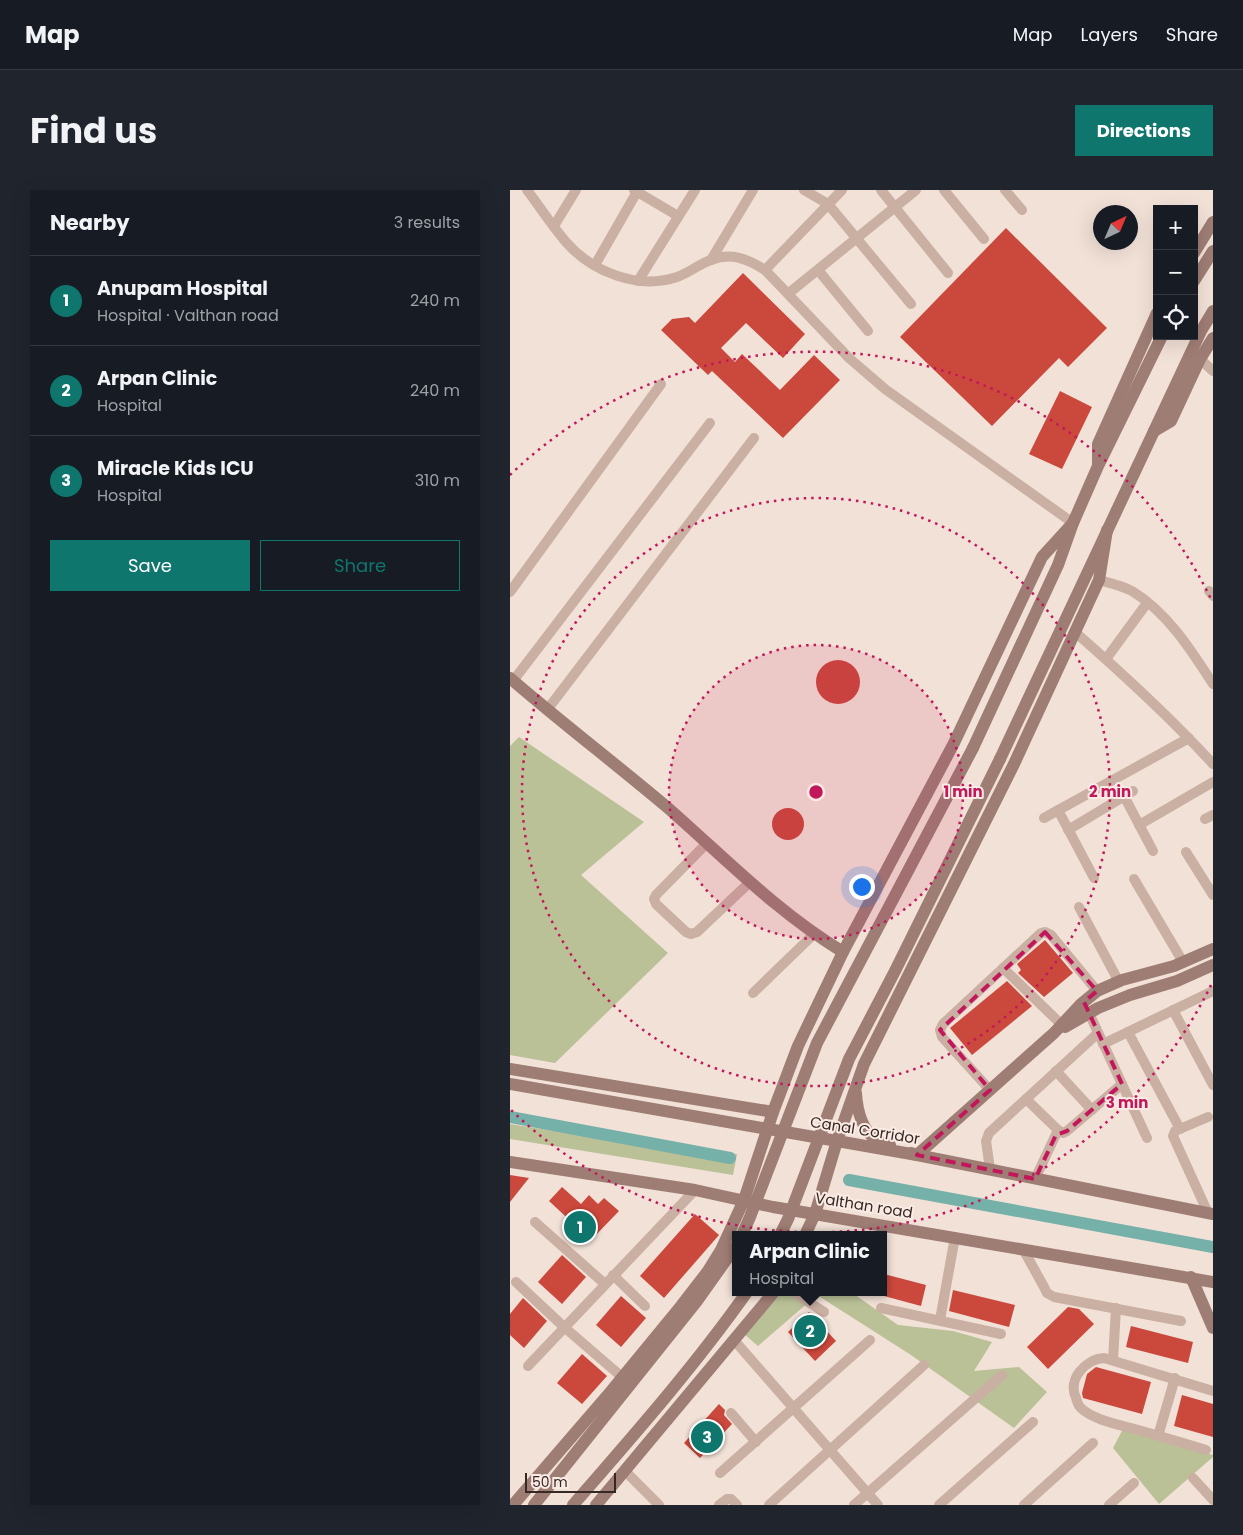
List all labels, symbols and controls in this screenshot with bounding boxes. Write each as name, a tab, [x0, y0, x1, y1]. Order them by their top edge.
text: Map	[25, 18, 80, 51]
text: Map	[1013, 22, 1053, 47]
text: Layers	[1081, 22, 1138, 47]
text: Share	[1166, 22, 1218, 47]
button: Directions	[1075, 105, 1213, 156]
text: Find us	[30, 106, 157, 155]
north arrow	[1093, 205, 1138, 250]
map controls	[1153, 205, 1198, 340]
button: +	[1153, 205, 1198, 250]
text: Nearby	[50, 208, 130, 237]
text: 3 results	[394, 211, 460, 234]
button: −	[1153, 250, 1198, 295]
text: Anupam Hospital	[97, 275, 268, 302]
text: 1	[63, 289, 69, 312]
text: 240 m	[410, 289, 460, 312]
button: locate	[1153, 295, 1198, 340]
text: Hospital · Valthan road	[97, 304, 279, 327]
text: Arpan Clinic	[97, 365, 217, 392]
text: 2	[61, 379, 71, 402]
text: 240 m	[410, 379, 460, 402]
text: Hospital	[97, 394, 162, 417]
text: Miracle Kids ICU	[97, 455, 254, 482]
text: 3	[61, 469, 71, 492]
text: 310 m	[415, 469, 460, 492]
text: Hospital	[97, 484, 162, 507]
button: Save	[50, 540, 250, 591]
button: Share	[260, 540, 460, 591]
text: 1 min	[943, 781, 983, 802]
text: 2 min	[1089, 781, 1131, 802]
centre of rings	[807, 783, 825, 801]
your location	[849, 874, 875, 900]
text: 3 min	[1106, 1092, 1148, 1113]
street label: Canal Corridor	[809, 1111, 922, 1149]
street label: Valthan road	[814, 1187, 914, 1223]
pin: 1	[564, 1208, 596, 1246]
popup	[732, 1231, 887, 1296]
text: Arpan Clinic	[749, 1238, 870, 1265]
text: Hospital	[749, 1267, 814, 1290]
pin: 2	[794, 1312, 826, 1350]
pin: 3	[691, 1418, 723, 1456]
scale bar	[525, 1470, 616, 1493]
text: 50 m	[532, 1472, 568, 1492]

